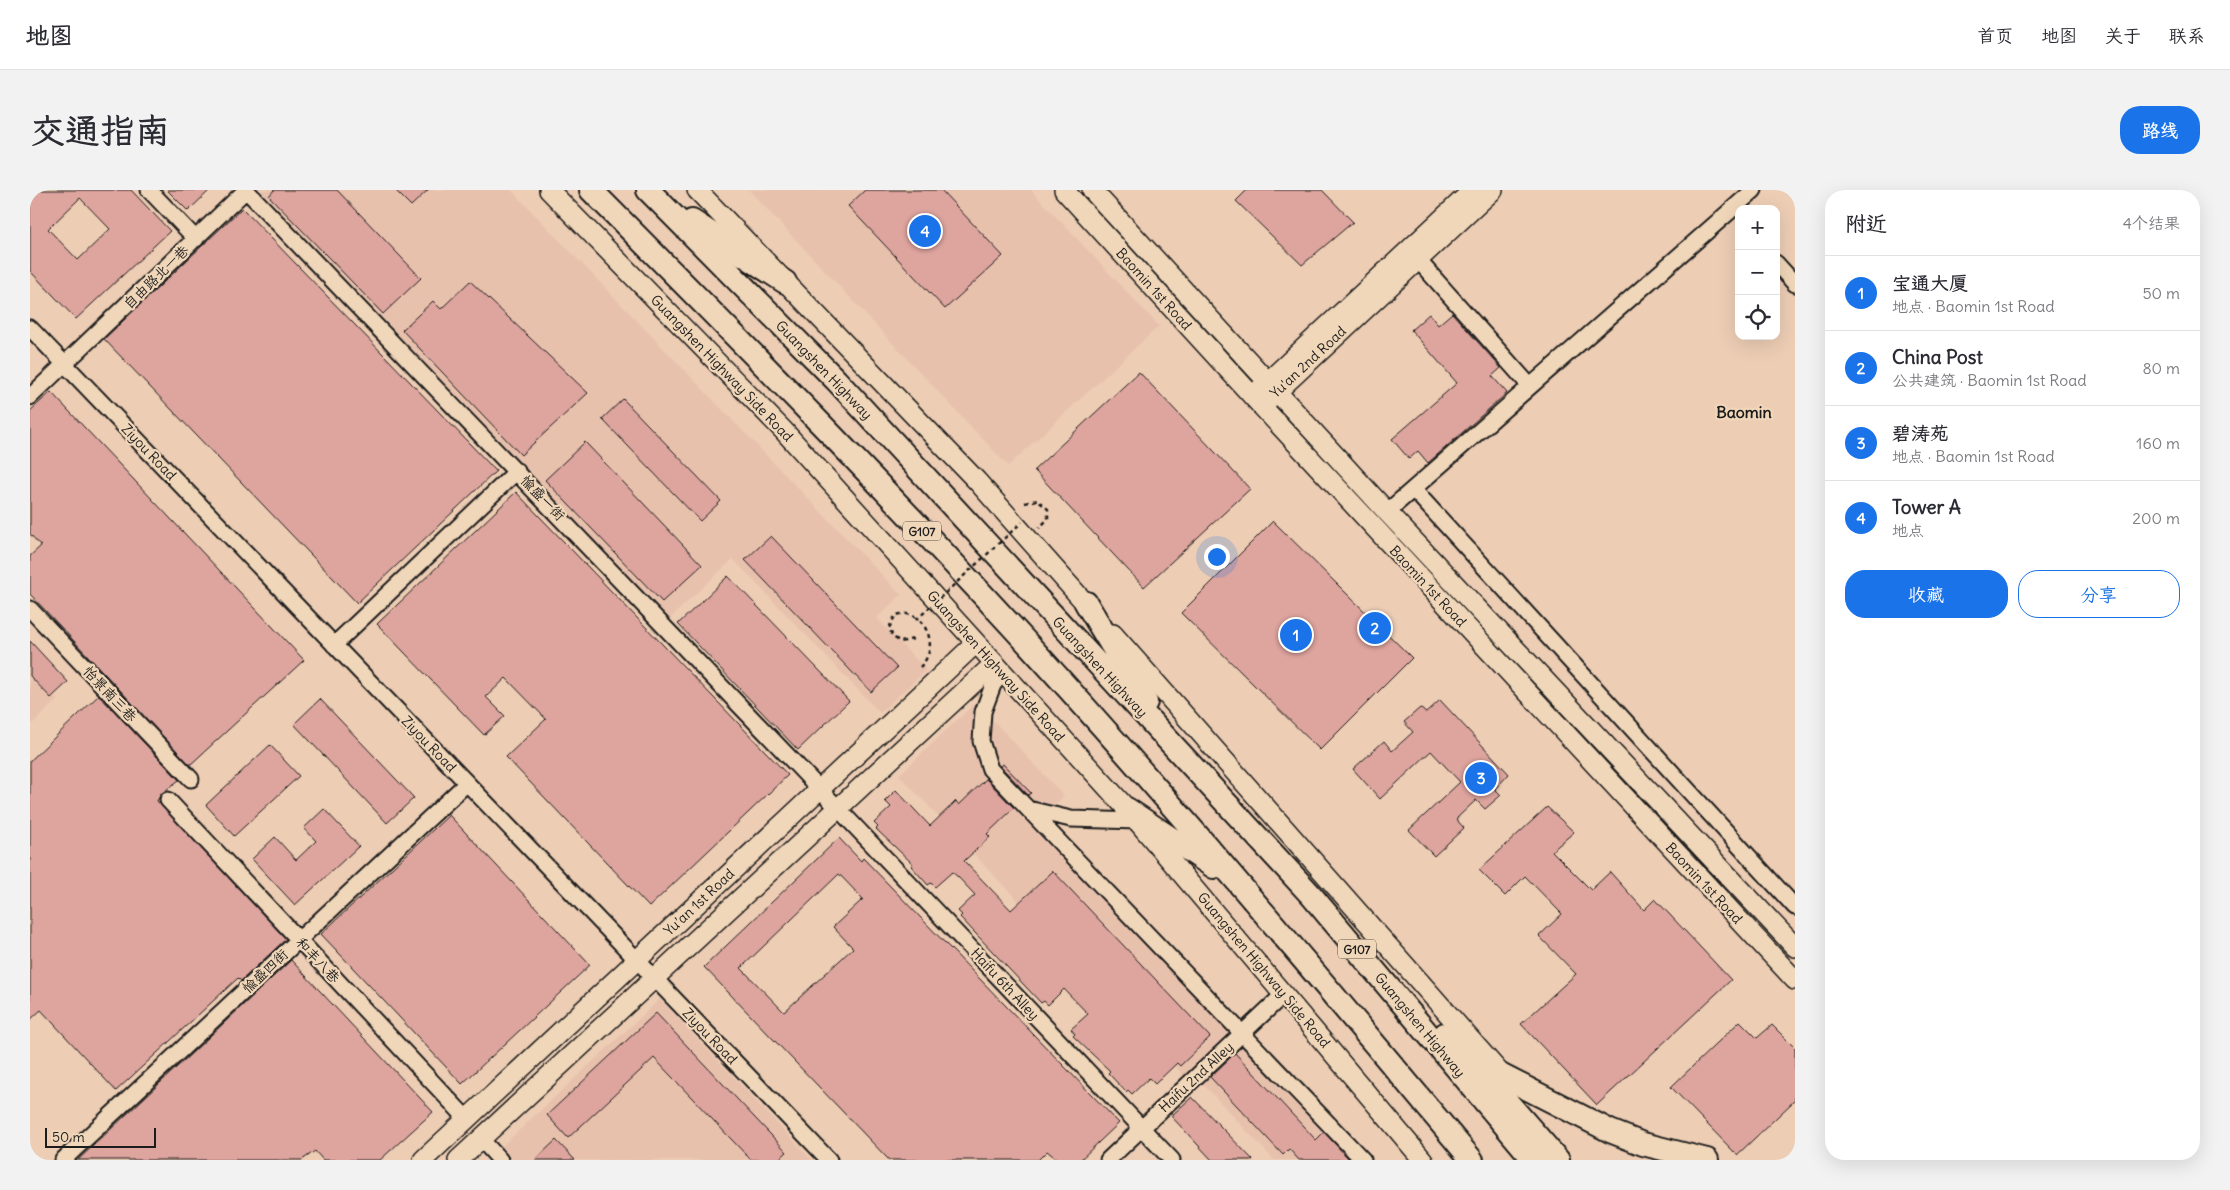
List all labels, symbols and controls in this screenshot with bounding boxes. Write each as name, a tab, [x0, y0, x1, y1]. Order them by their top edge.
text: 地图	[25, 20, 73, 50]
text: 首页	[1977, 24, 2013, 47]
text: 地图	[2041, 24, 2077, 47]
text: 关于	[2105, 24, 2141, 47]
text: 联系	[2169, 24, 2205, 47]
button: 路线	[2120, 106, 2200, 154]
text: 交通指南	[30, 108, 170, 152]
map controls	[1735, 205, 1780, 340]
button: +	[1735, 205, 1780, 250]
text: 附近	[1845, 210, 1887, 237]
pin: 4	[909, 212, 941, 250]
text: 4个结果	[2123, 213, 2180, 233]
street label: 自由路北一巷	[120, 241, 193, 313]
street label: Baomin 1st Road	[1112, 244, 1196, 334]
button: −	[1735, 250, 1780, 295]
text: 宝通大厦	[1892, 271, 1968, 295]
text: 1	[1858, 283, 1864, 303]
text: 50 m	[2142, 283, 2180, 303]
street label: Guangshen Highway Side Road	[647, 291, 797, 445]
button: locate	[1735, 295, 1780, 340]
text: 地点 · Baomin 1st Road	[1892, 296, 2055, 316]
street label: Guangshen Highway	[772, 316, 876, 424]
street label: Yu'an 2nd Road	[1266, 322, 1350, 402]
text: China Post	[1892, 345, 1983, 369]
text: 2	[1857, 358, 1865, 378]
text: 80 m	[2142, 358, 2180, 378]
text: 公共建筑 · Baomin 1st Road	[1892, 370, 2087, 390]
district label: Baomin	[1716, 402, 1772, 422]
street label: Ziyou Road	[118, 420, 180, 484]
text: 碧涛苑	[1892, 421, 1949, 445]
text: 3	[1856, 433, 1866, 453]
text: 160 m	[2136, 433, 2180, 453]
text: 地点 · Baomin 1st Road	[1892, 446, 2055, 466]
street label: 愉盛一街	[517, 472, 569, 524]
text: Tower A	[1892, 495, 1961, 519]
text: 4	[1856, 508, 1866, 528]
text: 200 m	[2132, 508, 2180, 528]
text: 地点	[1892, 520, 1924, 540]
road number: G107	[903, 522, 941, 541]
street label: Baomin 1st Road	[1386, 542, 1470, 630]
your location	[1204, 544, 1230, 570]
button: 收藏	[1845, 570, 2008, 618]
button: 分享	[2018, 570, 2180, 618]
street label: Guangshen Highway Side Road	[923, 587, 1069, 745]
pin: 2	[1359, 609, 1391, 647]
street label: Guangshen Highway	[1049, 613, 1151, 721]
pin: 1	[1280, 616, 1312, 654]
street label: 怡景南三巷	[80, 662, 141, 726]
street label: Ziyou Road	[398, 712, 460, 776]
pin: 3	[1465, 759, 1497, 797]
street label: Baomin 1st Road	[1662, 839, 1746, 927]
street label: Yu’an 1st Road	[660, 865, 738, 939]
street label: Guangshen Highway Side Road	[1194, 889, 1334, 1051]
street label: 和丰八巷	[292, 933, 344, 987]
road number: G107	[1338, 940, 1376, 959]
street label: Haifu 6th Alley	[967, 944, 1043, 1024]
street label: 愉盛四街	[238, 945, 292, 997]
street label: Guangshen Highway	[1371, 969, 1469, 1081]
street label: Ziyou Road	[679, 1004, 741, 1068]
street label: Haifu 2nd Alley	[1155, 1038, 1237, 1116]
scale bar	[45, 1125, 156, 1148]
text: 50 m	[52, 1128, 85, 1146]

